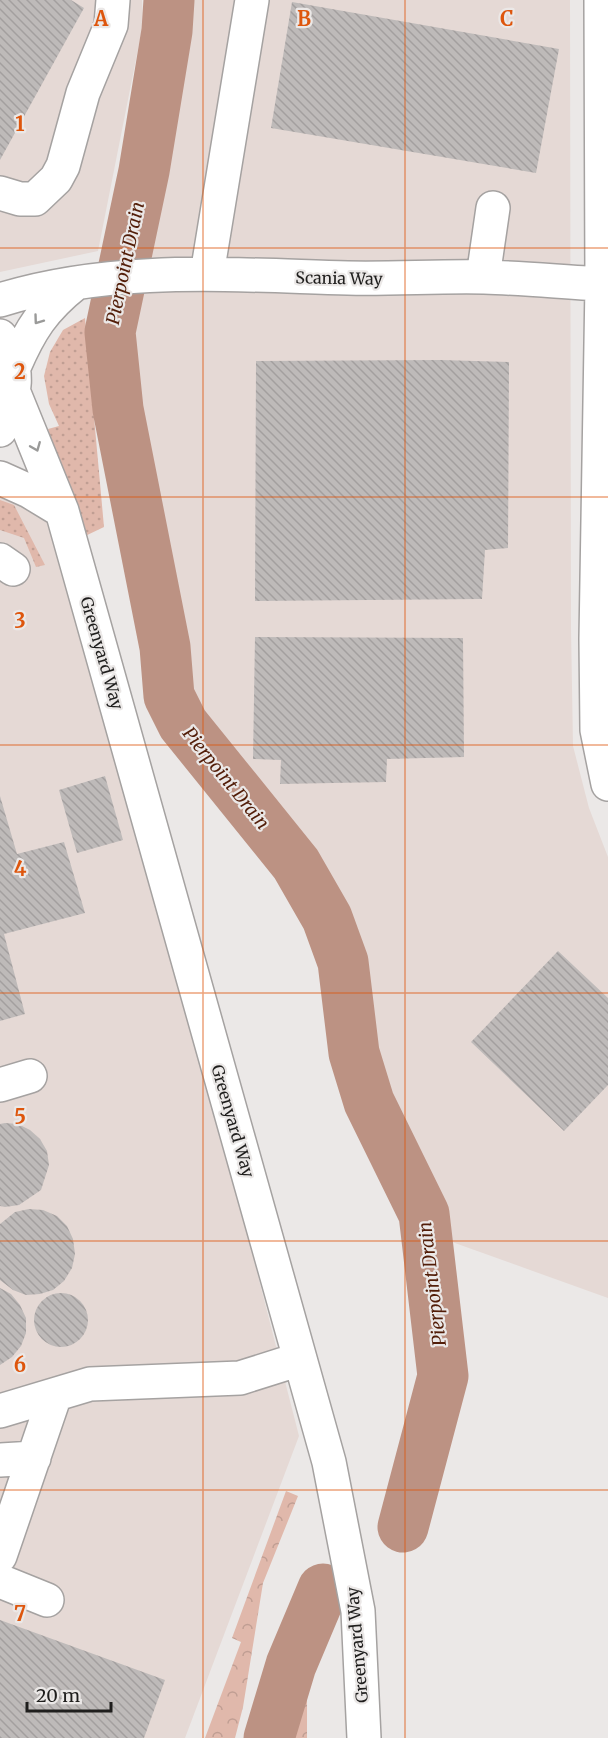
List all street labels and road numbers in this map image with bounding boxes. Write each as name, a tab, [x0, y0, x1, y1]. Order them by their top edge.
street label: Scania Way	[295, 267, 384, 289]
street label: Greenyard Way	[76, 594, 128, 712]
street label: Greenyard Way	[207, 1062, 259, 1180]
street label: Greenyard Way	[342, 1586, 372, 1704]

